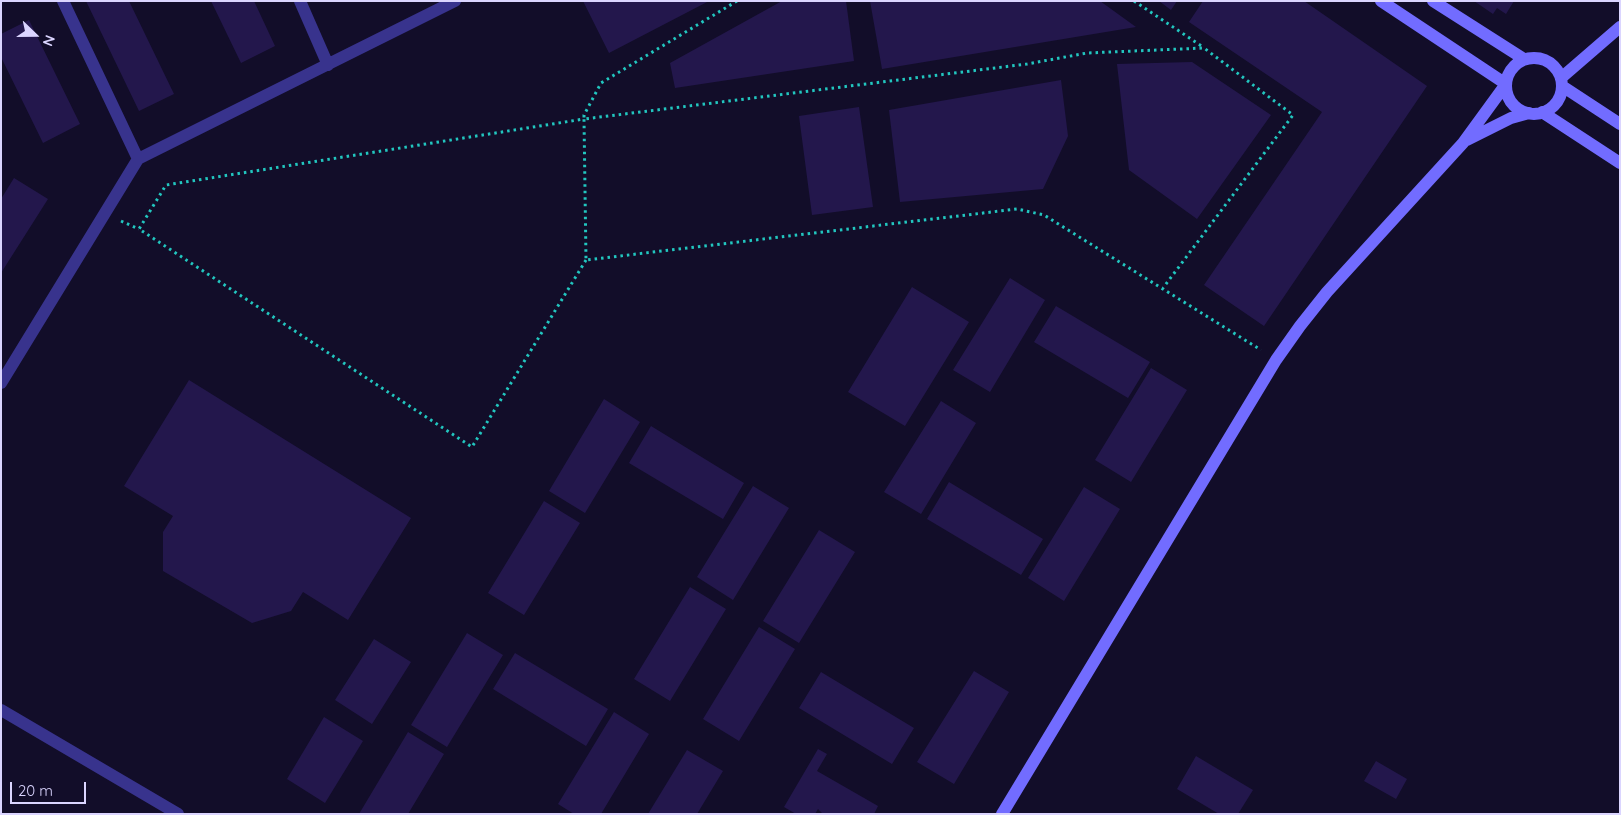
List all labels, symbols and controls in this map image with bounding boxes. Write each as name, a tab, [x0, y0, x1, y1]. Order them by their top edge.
north arrow	[10, 10, 60, 60]
text: N	[39, 32, 59, 49]
scale bar	[12, 772, 89, 804]
text: 20 m	[18, 781, 53, 800]

